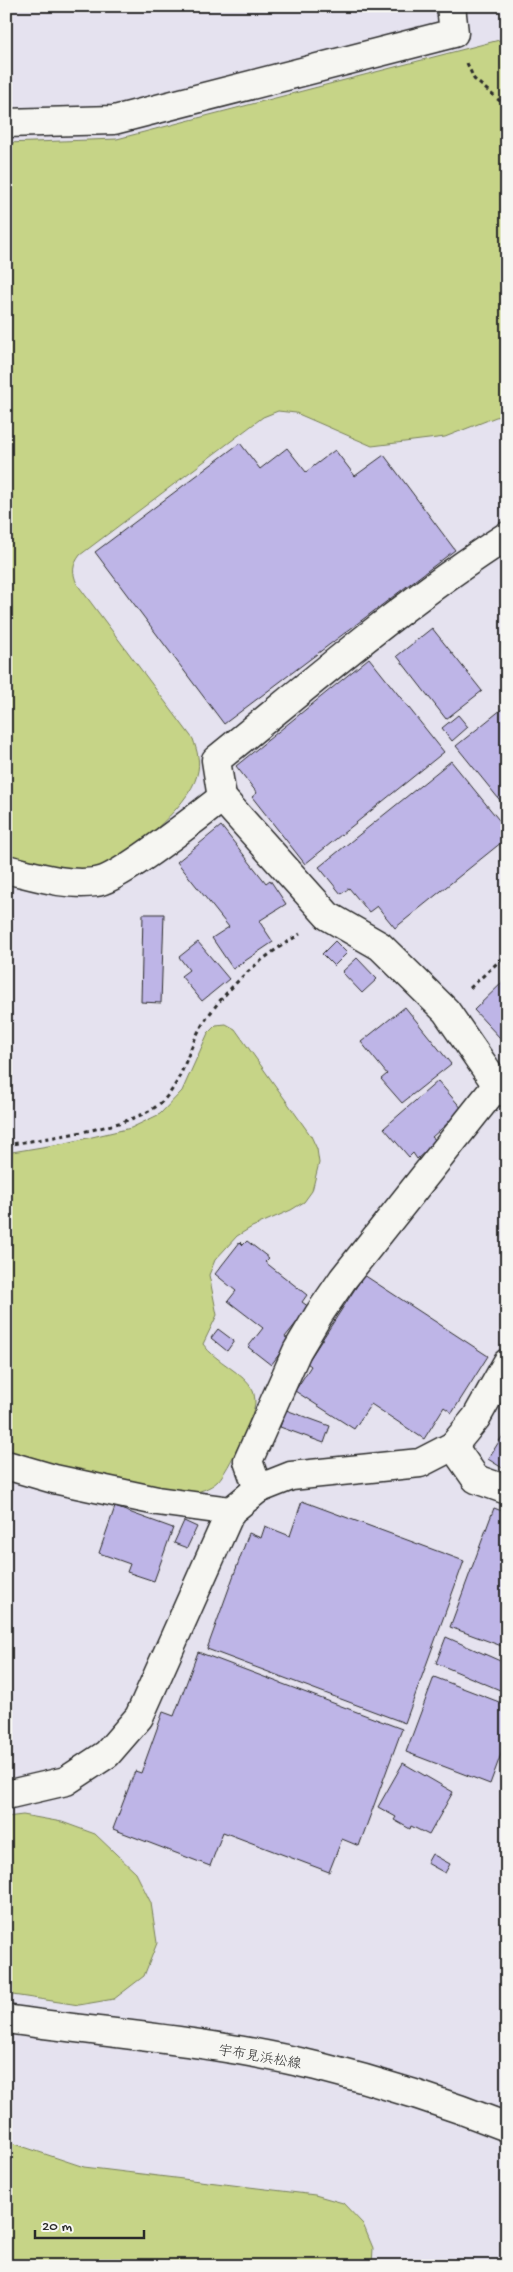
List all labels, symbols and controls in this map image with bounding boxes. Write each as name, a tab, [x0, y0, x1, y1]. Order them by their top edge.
street label: 宇布見浜松線	[217, 2043, 302, 2074]
scale bar	[35, 2207, 144, 2239]
text: 20 m	[42, 2218, 72, 2236]

